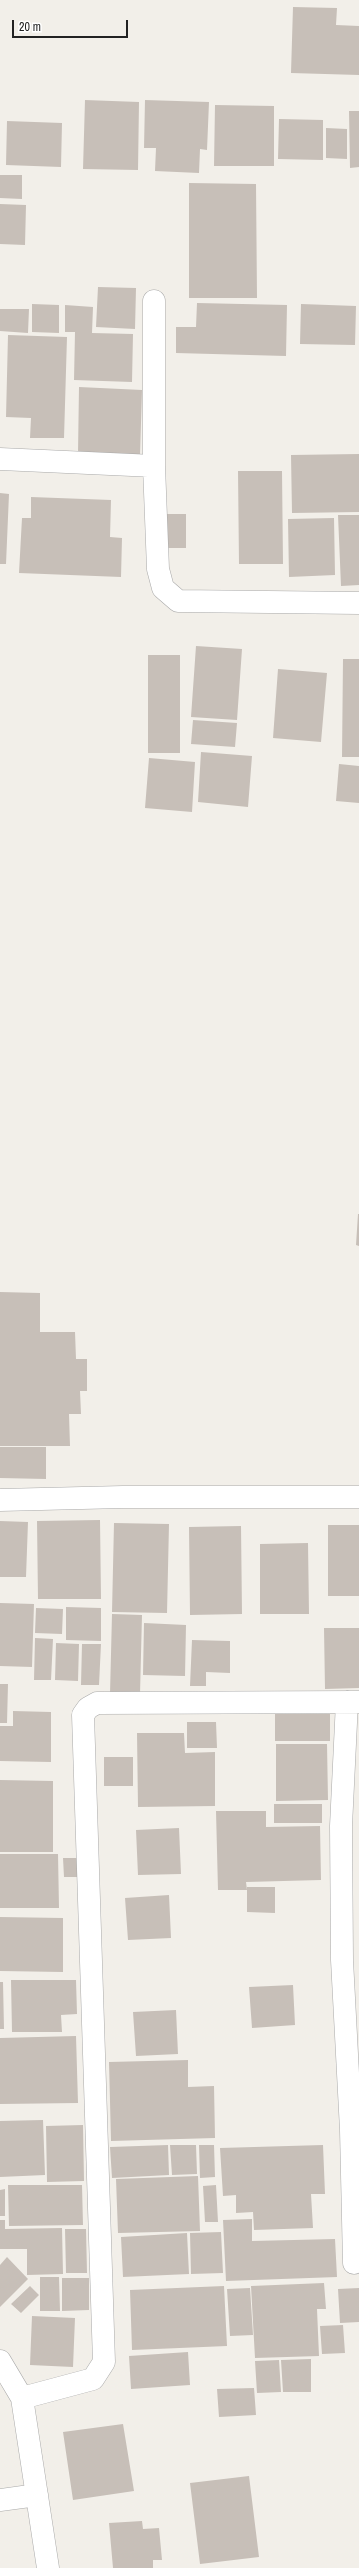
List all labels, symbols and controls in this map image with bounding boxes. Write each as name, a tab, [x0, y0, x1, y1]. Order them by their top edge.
scale bar	[14, 12, 130, 38]
text: 20 m	[19, 19, 41, 35]

